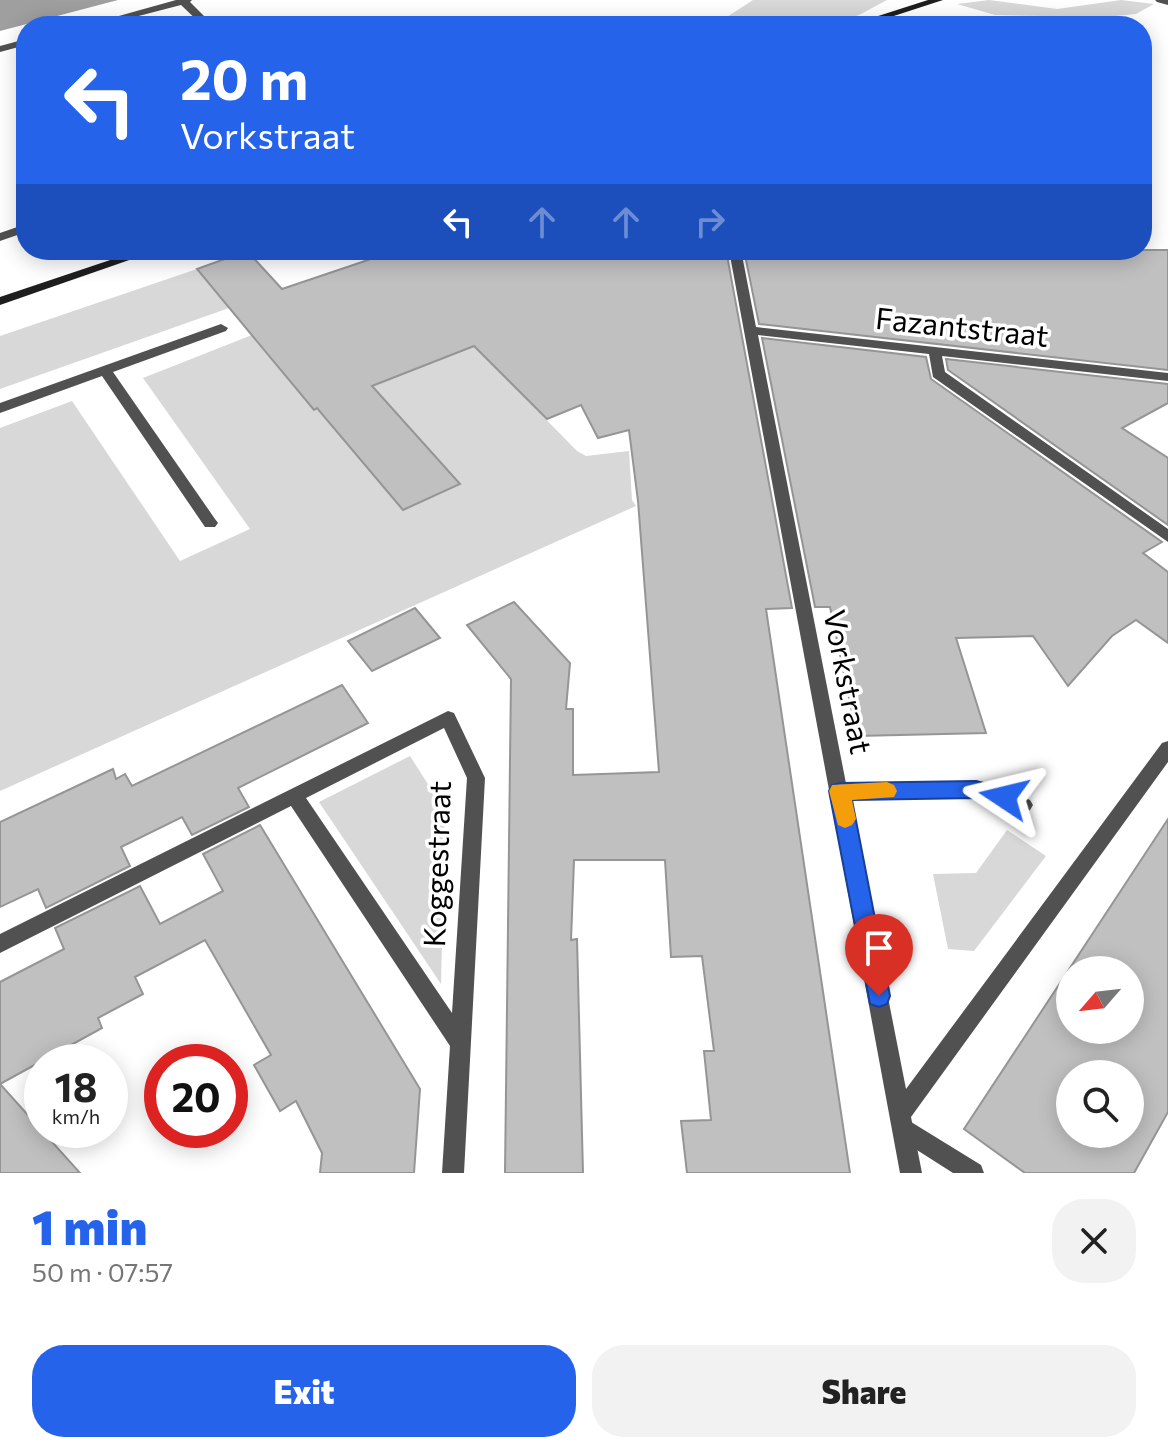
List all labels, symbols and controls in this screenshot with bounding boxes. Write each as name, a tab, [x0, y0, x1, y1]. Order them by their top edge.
text: 20 m	[180, 43, 308, 112]
icon: left	[48, 48, 152, 152]
text: Vorkstraat	[180, 112, 355, 156]
icon: left	[436, 200, 480, 244]
icon: ahead	[520, 200, 564, 244]
icon: ahead	[604, 200, 648, 244]
icon: right	[688, 200, 732, 244]
street label: Fazantstraat	[874, 298, 1051, 353]
street label: Vorkstraat	[817, 606, 882, 757]
position arrow	[962, 755, 1046, 839]
street label: Koggestraat	[414, 780, 457, 948]
pin	[845, 914, 913, 996]
icon: arrive	[857, 926, 901, 970]
north arrow	[1056, 956, 1144, 1044]
map controls	[1056, 956, 1144, 1148]
speed limit sign: 20	[144, 1044, 248, 1148]
button: search	[1056, 1060, 1144, 1148]
text: 18	[55, 1061, 97, 1110]
text: km/h	[52, 1104, 100, 1128]
text: 1 min	[32, 1196, 147, 1255]
button: close	[1052, 1199, 1136, 1283]
text: 50 m · 07:57	[32, 1256, 173, 1287]
button: Exit	[32, 1345, 576, 1437]
button: Share	[592, 1345, 1136, 1437]

